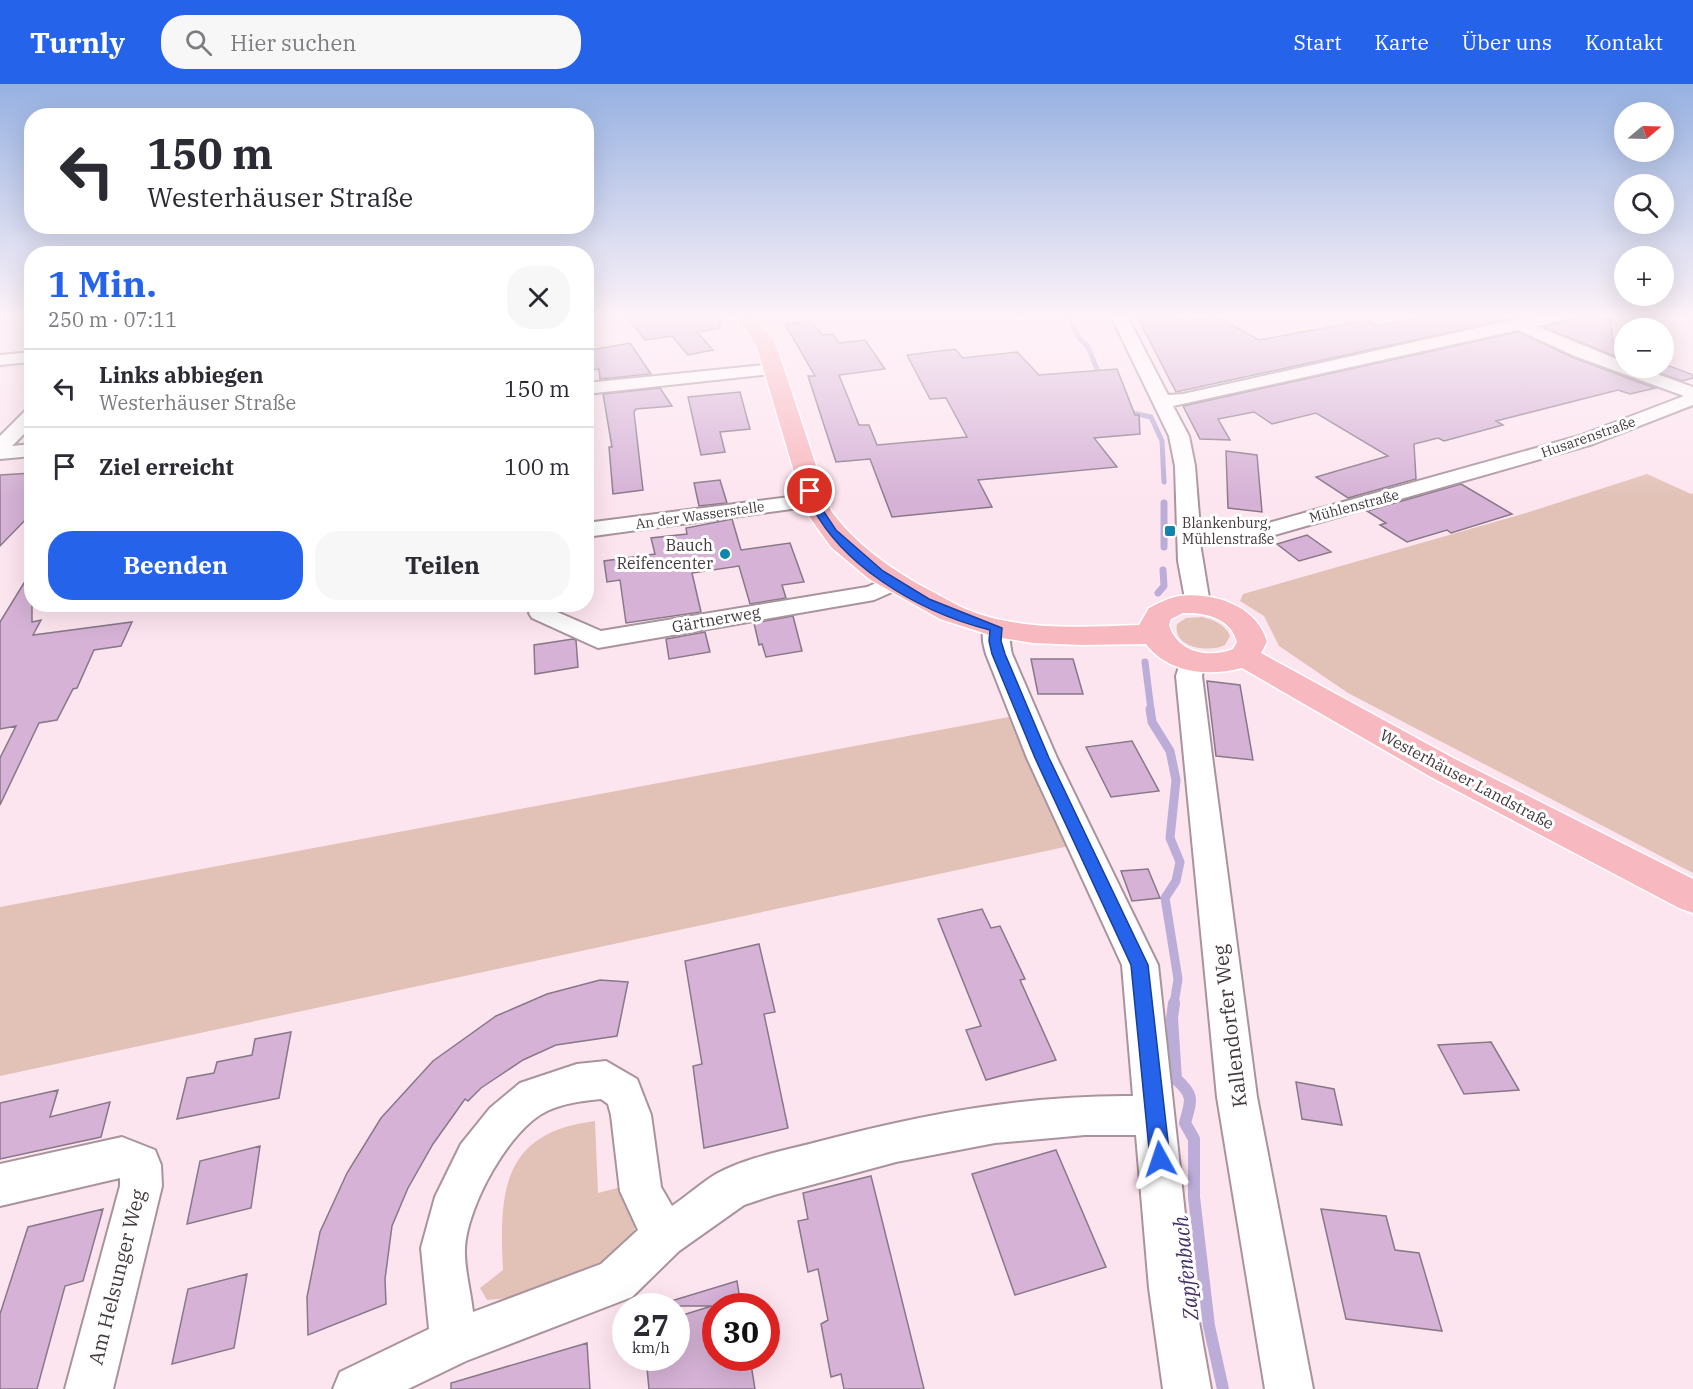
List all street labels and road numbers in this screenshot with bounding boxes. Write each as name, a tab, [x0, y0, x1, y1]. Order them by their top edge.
street label: Husarenstraße	[1538, 412, 1638, 462]
street label: Mühlenstraße	[1307, 485, 1401, 527]
street label: An der Wasserstelle	[634, 497, 766, 533]
street label: Gärtnerweg	[670, 601, 762, 637]
street label: Westerhäuser Landstraße	[1377, 725, 1557, 833]
street label: Kallendorfer Weg	[1206, 943, 1253, 1109]
street label: Am Helsunger Weg	[82, 1186, 151, 1367]

